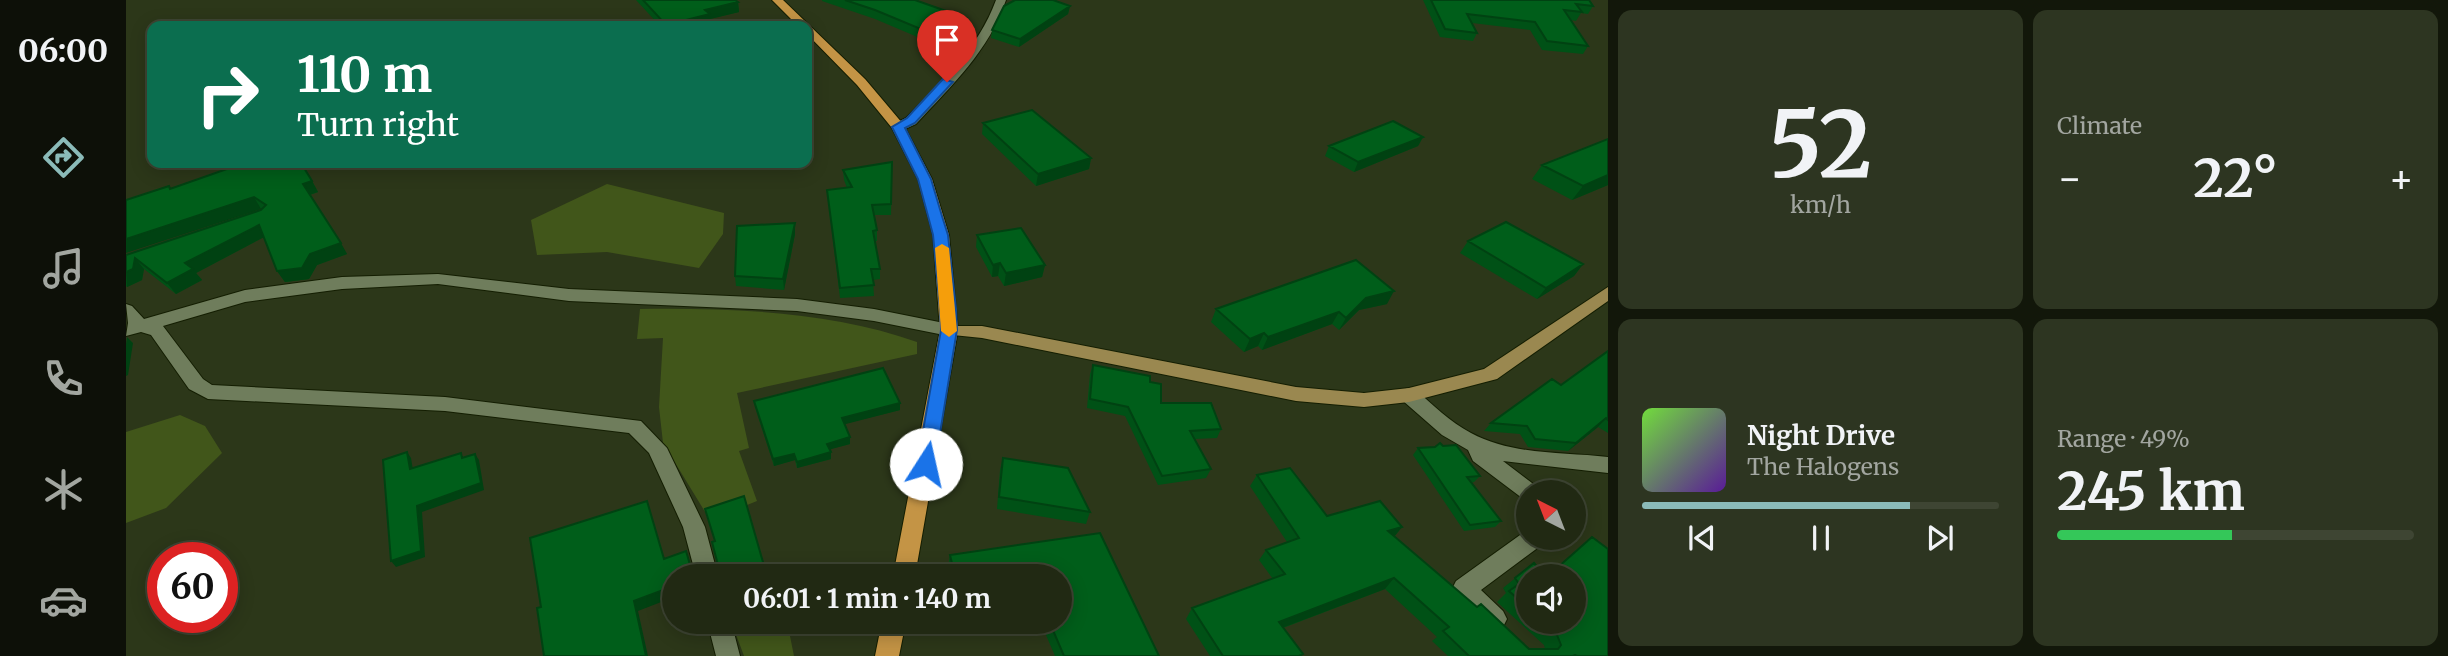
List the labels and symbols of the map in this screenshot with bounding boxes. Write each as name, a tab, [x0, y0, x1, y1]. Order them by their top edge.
pin	[917, 10, 977, 82]
position arrow	[889, 427, 963, 501]
north arrow	[1516, 480, 1586, 550]
speed limit sign: 60	[147, 542, 238, 633]

